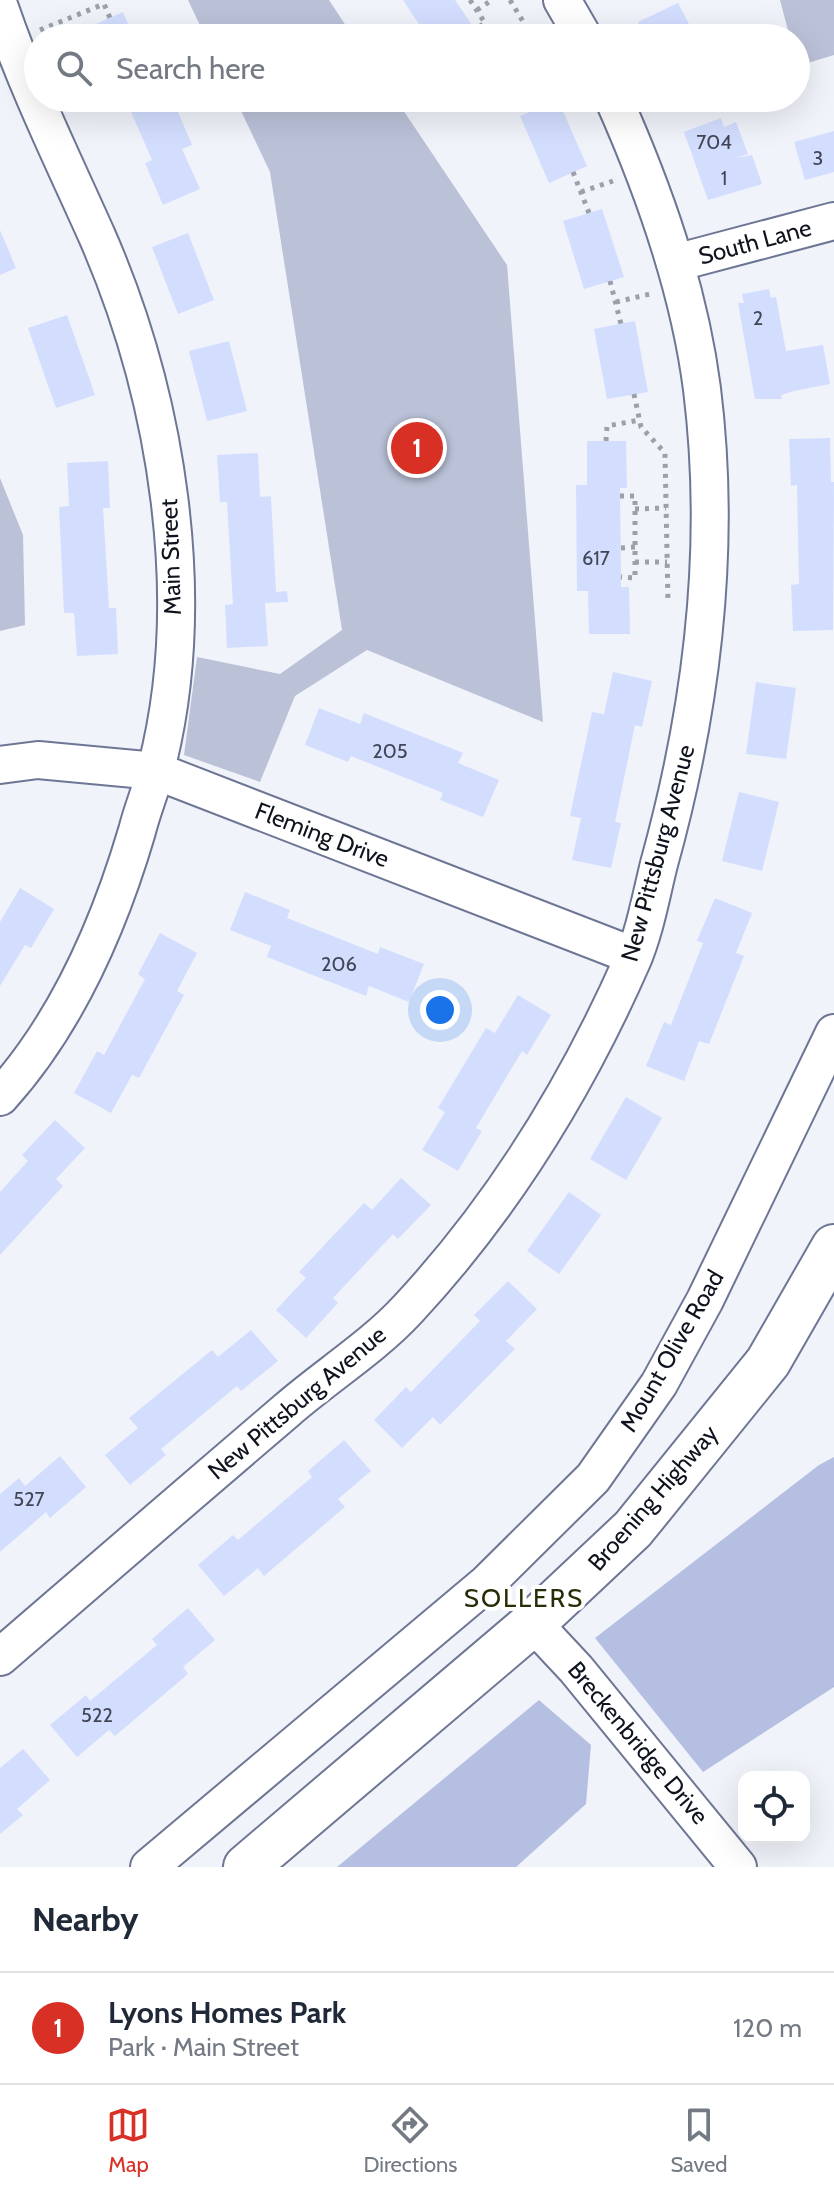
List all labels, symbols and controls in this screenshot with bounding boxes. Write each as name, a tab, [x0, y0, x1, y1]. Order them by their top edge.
search box	[24, 24, 810, 112]
icon: search	[52, 46, 96, 90]
text: Search here	[116, 50, 265, 87]
house number: 704	[696, 130, 732, 154]
house number: 3	[813, 146, 823, 170]
house number: 1	[721, 166, 727, 190]
street label: South Lane	[695, 213, 814, 270]
house number: 2	[753, 306, 763, 330]
pin: 1	[391, 418, 443, 478]
street label: Main Street	[154, 498, 187, 616]
house number: 617	[582, 546, 610, 570]
house number: 205	[372, 739, 408, 763]
street label: New Pittsburg Avenue	[615, 741, 700, 964]
street label: Fleming Drive	[251, 796, 393, 873]
house number: 206	[321, 952, 357, 976]
your location	[420, 990, 460, 1030]
street label: Mount Olive Road	[613, 1265, 730, 1437]
street label: New Pittsburg Avenue	[202, 1320, 392, 1485]
street label: Broening Highway	[582, 1419, 724, 1576]
house number: 527	[13, 1487, 45, 1511]
district label: SOLLERS	[464, 1582, 584, 1614]
street label: Breckenbridge Drive	[562, 1655, 715, 1830]
house number: 522	[81, 1703, 113, 1727]
map controls	[738, 1771, 810, 1843]
button: locate	[738, 1771, 810, 1843]
text: Nearby	[32, 1898, 139, 1940]
text: Lyons Homes Park	[108, 1994, 346, 2031]
text: 1	[53, 2012, 63, 2044]
text: 120 m	[733, 2012, 802, 2044]
text: Park · Main Street	[108, 2031, 299, 2063]
tab: Map	[106, 2103, 150, 2178]
tab: Directions	[363, 2103, 457, 2178]
tab: Saved	[670, 2103, 728, 2178]

